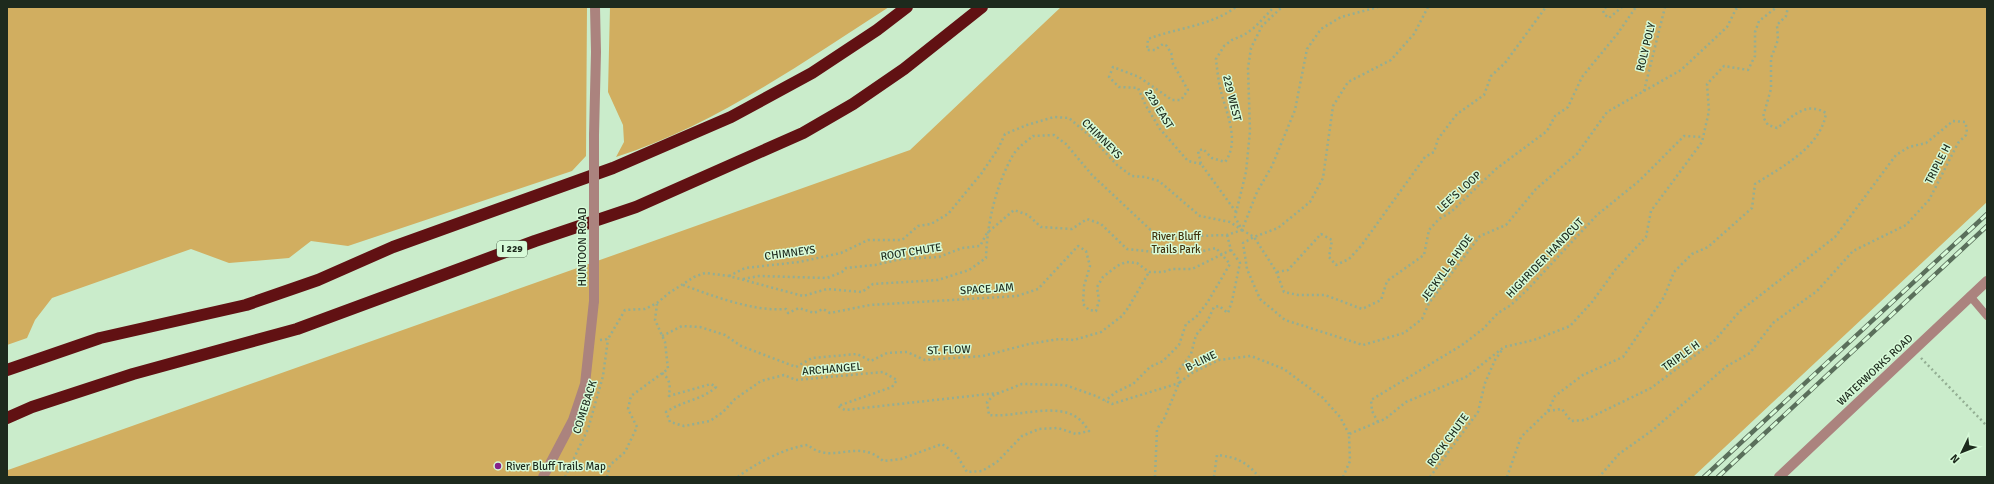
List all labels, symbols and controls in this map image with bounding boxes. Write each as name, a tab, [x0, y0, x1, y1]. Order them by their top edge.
street label: ROLY POLY	[1634, 21, 1658, 73]
street label: 229 WEST	[1220, 74, 1244, 123]
street label: 229 EAST	[1142, 87, 1177, 132]
street label: CHIMNEYS	[1079, 116, 1125, 162]
street label: TRIPLE H	[1922, 142, 1954, 186]
street label: LEE'S LOOP	[1434, 169, 1484, 215]
street label: HUNTOON ROAD	[576, 207, 589, 287]
street label: HIGHRIDER HANDCUT	[1504, 215, 1587, 300]
park label: River Bluff Trails Park	[1151, 230, 1202, 256]
street label: JECKYLL & HYDE	[1419, 232, 1475, 304]
road number: I 229	[497, 241, 527, 257]
street label: ROOT CHUTE	[880, 241, 942, 263]
street label: CHIMNEYS	[764, 243, 816, 263]
street label: SPACE JAM	[960, 281, 1014, 297]
street label: WATERWORKS ROAD	[1834, 332, 1916, 408]
street label: TRIPLE H	[1660, 338, 1702, 374]
street label: ST. FLOW	[927, 343, 972, 357]
street label: B-LINE	[1183, 348, 1219, 374]
street label: ARCHANGEL	[801, 360, 863, 378]
street label: COMEBACK	[570, 378, 600, 435]
street label: ROCK CHUTE	[1424, 411, 1472, 469]
north arrow	[1942, 432, 1982, 472]
text: N	[1948, 451, 1962, 466]
place label: River Bluff Trails Map	[506, 460, 606, 473]
marker: River Bluff Trails Map	[493, 461, 503, 471]

